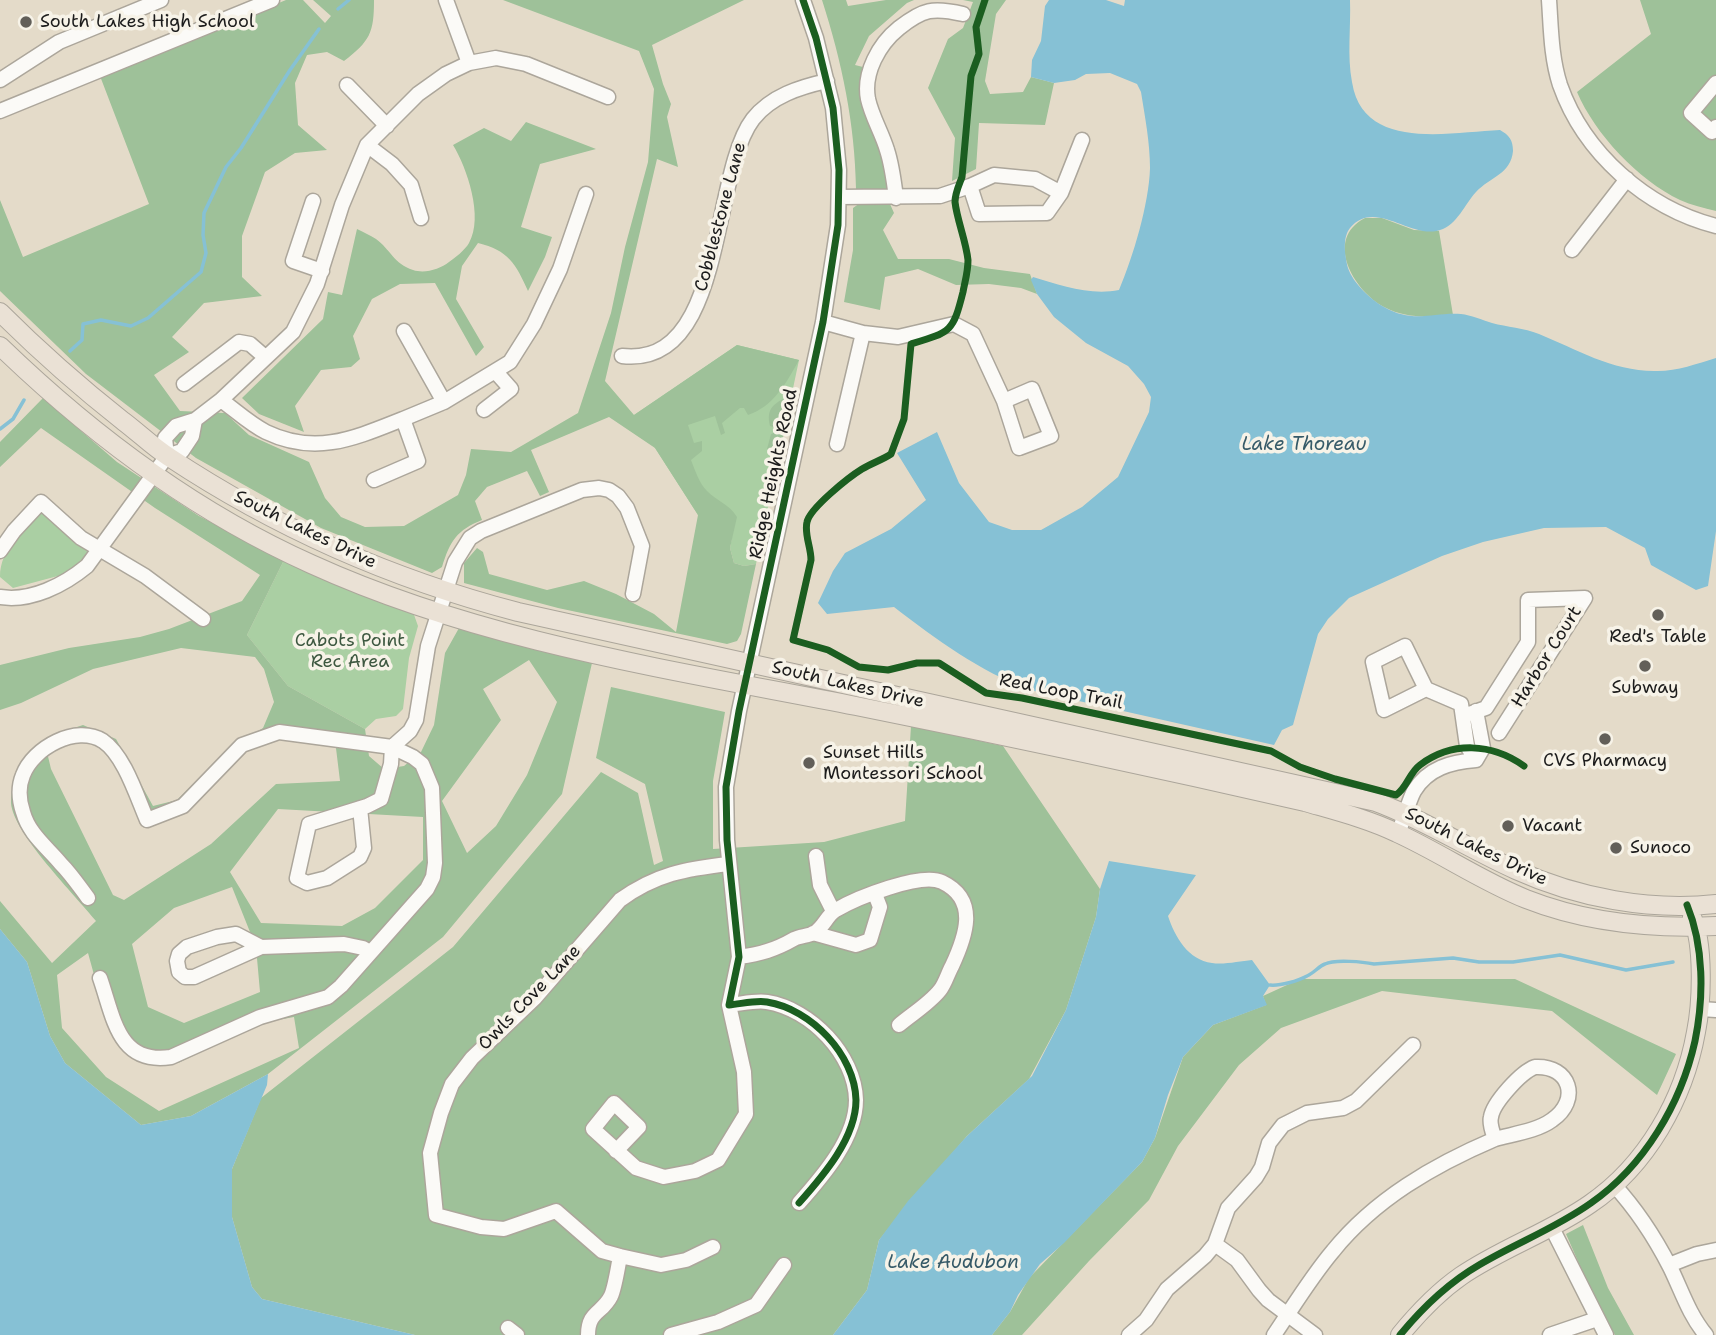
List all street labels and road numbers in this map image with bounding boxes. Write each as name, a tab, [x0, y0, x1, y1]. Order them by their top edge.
street label: Cobblestone Lane	[691, 140, 751, 294]
street label: Ridge Heights Road	[745, 387, 803, 561]
street label: South Lakes Drive	[230, 486, 380, 574]
street label: Harbor Court	[1507, 602, 1587, 712]
street label: South Lakes Drive	[770, 657, 926, 713]
street label: Red Loop Trail	[997, 669, 1125, 715]
street label: South Lakes Drive	[1401, 803, 1551, 891]
street label: Owls Cove Lane	[474, 941, 586, 1055]

